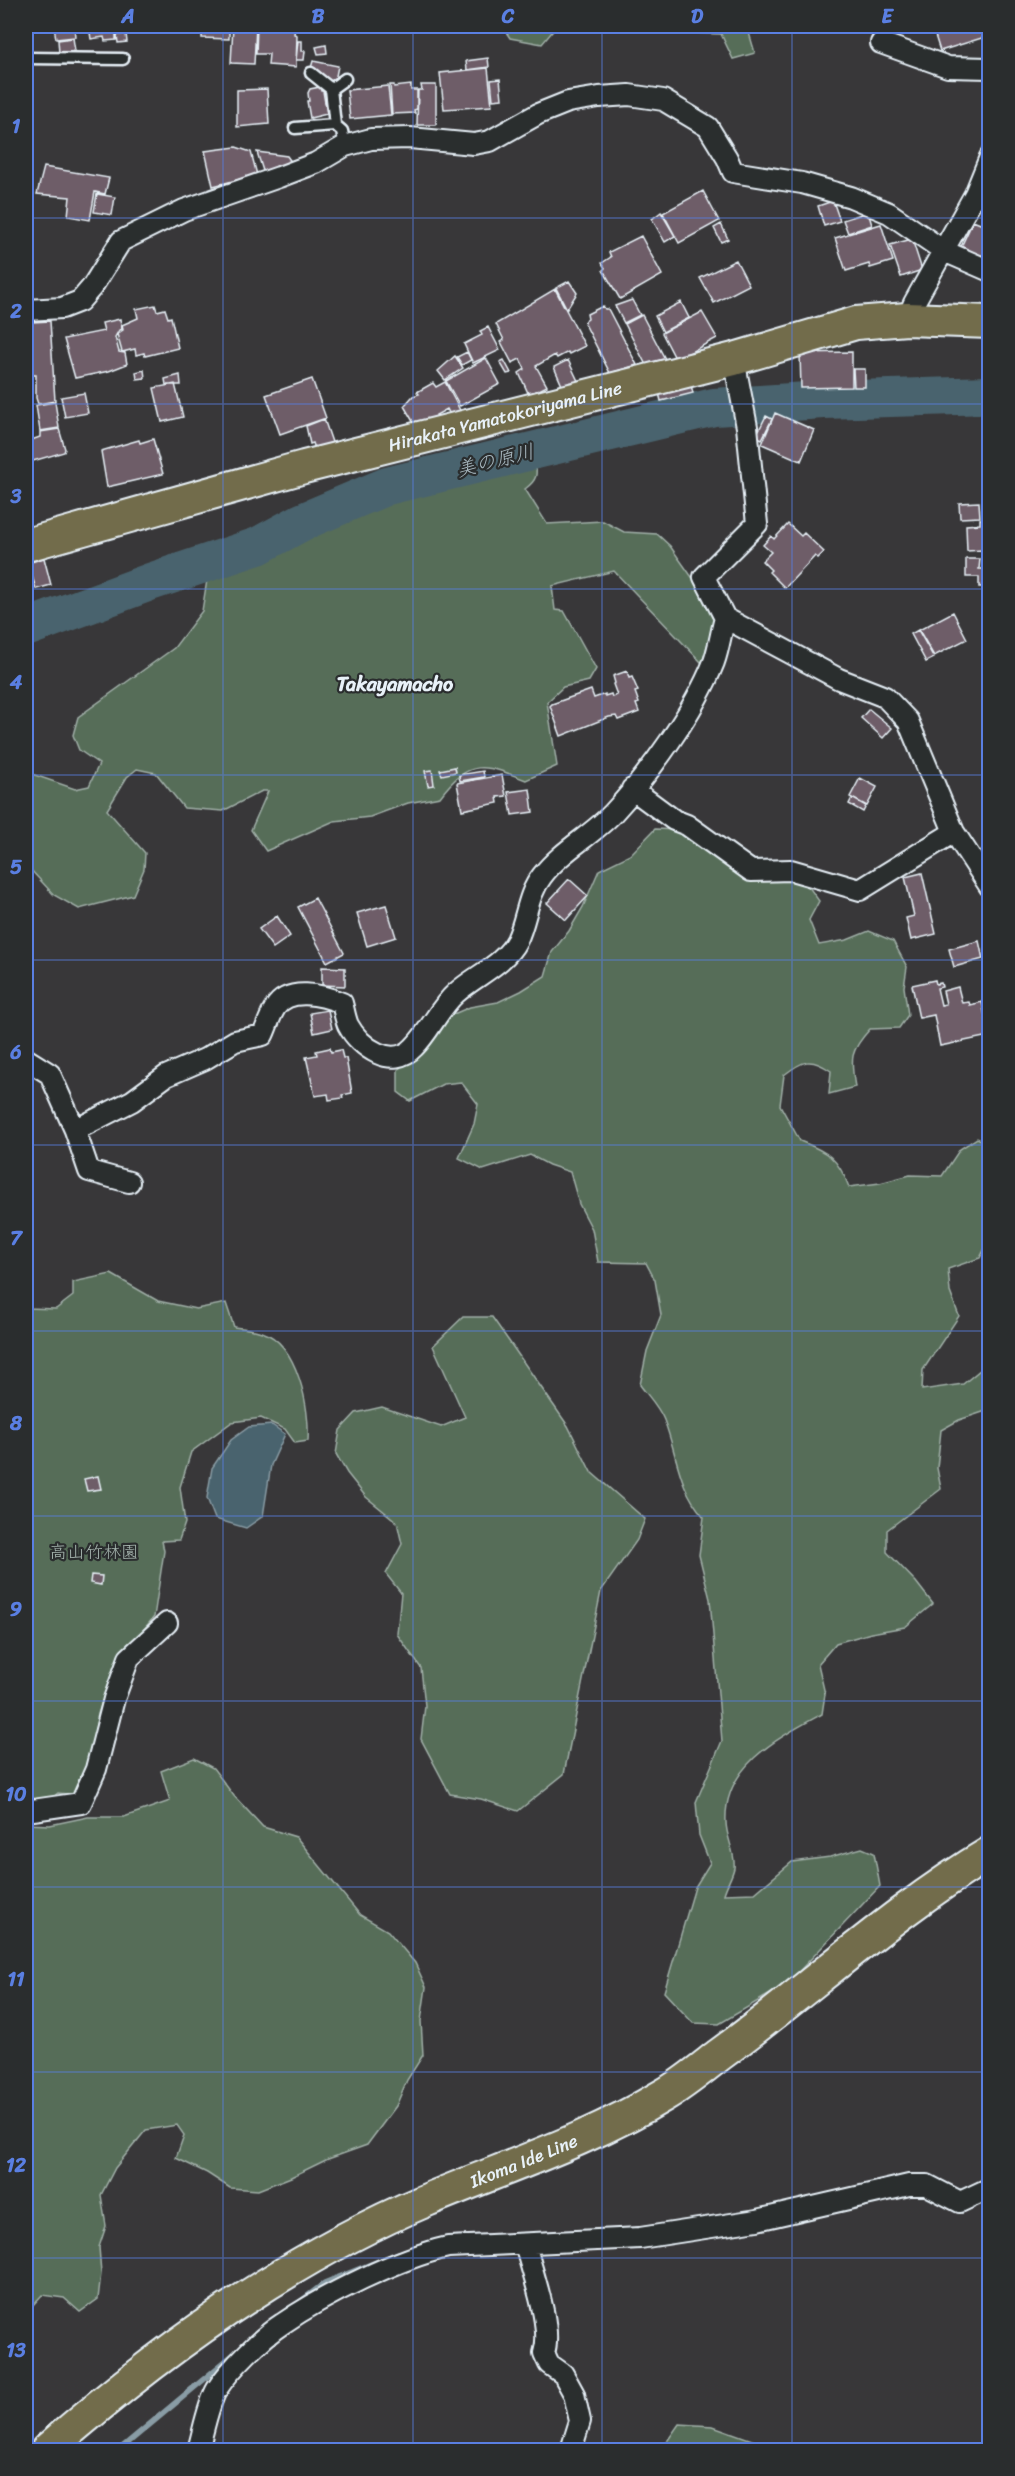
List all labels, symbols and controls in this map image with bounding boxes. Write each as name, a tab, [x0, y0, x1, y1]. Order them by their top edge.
text: A	[120, 0, 135, 34]
text: B	[312, 0, 325, 34]
text: C	[501, 0, 515, 34]
text: D	[691, 0, 704, 34]
text: E	[881, 0, 894, 34]
text: 1	[12, 109, 21, 144]
text: 2	[9, 294, 22, 329]
street label: Hirakata Yamatokoriyama Line	[385, 372, 625, 461]
water label: 美の原川	[452, 434, 538, 487]
text: 3	[10, 479, 22, 514]
text: 4	[9, 665, 23, 700]
district label: Takayamacho	[337, 667, 454, 702]
text: 5	[10, 850, 22, 885]
text: 6	[9, 1035, 22, 1070]
text: 7	[10, 1221, 23, 1256]
text: 8	[9, 1406, 23, 1441]
park label: 高山竹林園	[49, 1536, 139, 1568]
text: 9	[10, 1592, 22, 1627]
text: 10	[5, 1777, 27, 1812]
text: 11	[7, 1962, 25, 1997]
street label: Ikoma Ide Line	[464, 2125, 583, 2198]
text: 12	[6, 2148, 27, 2183]
text: 13	[6, 2333, 26, 2368]

